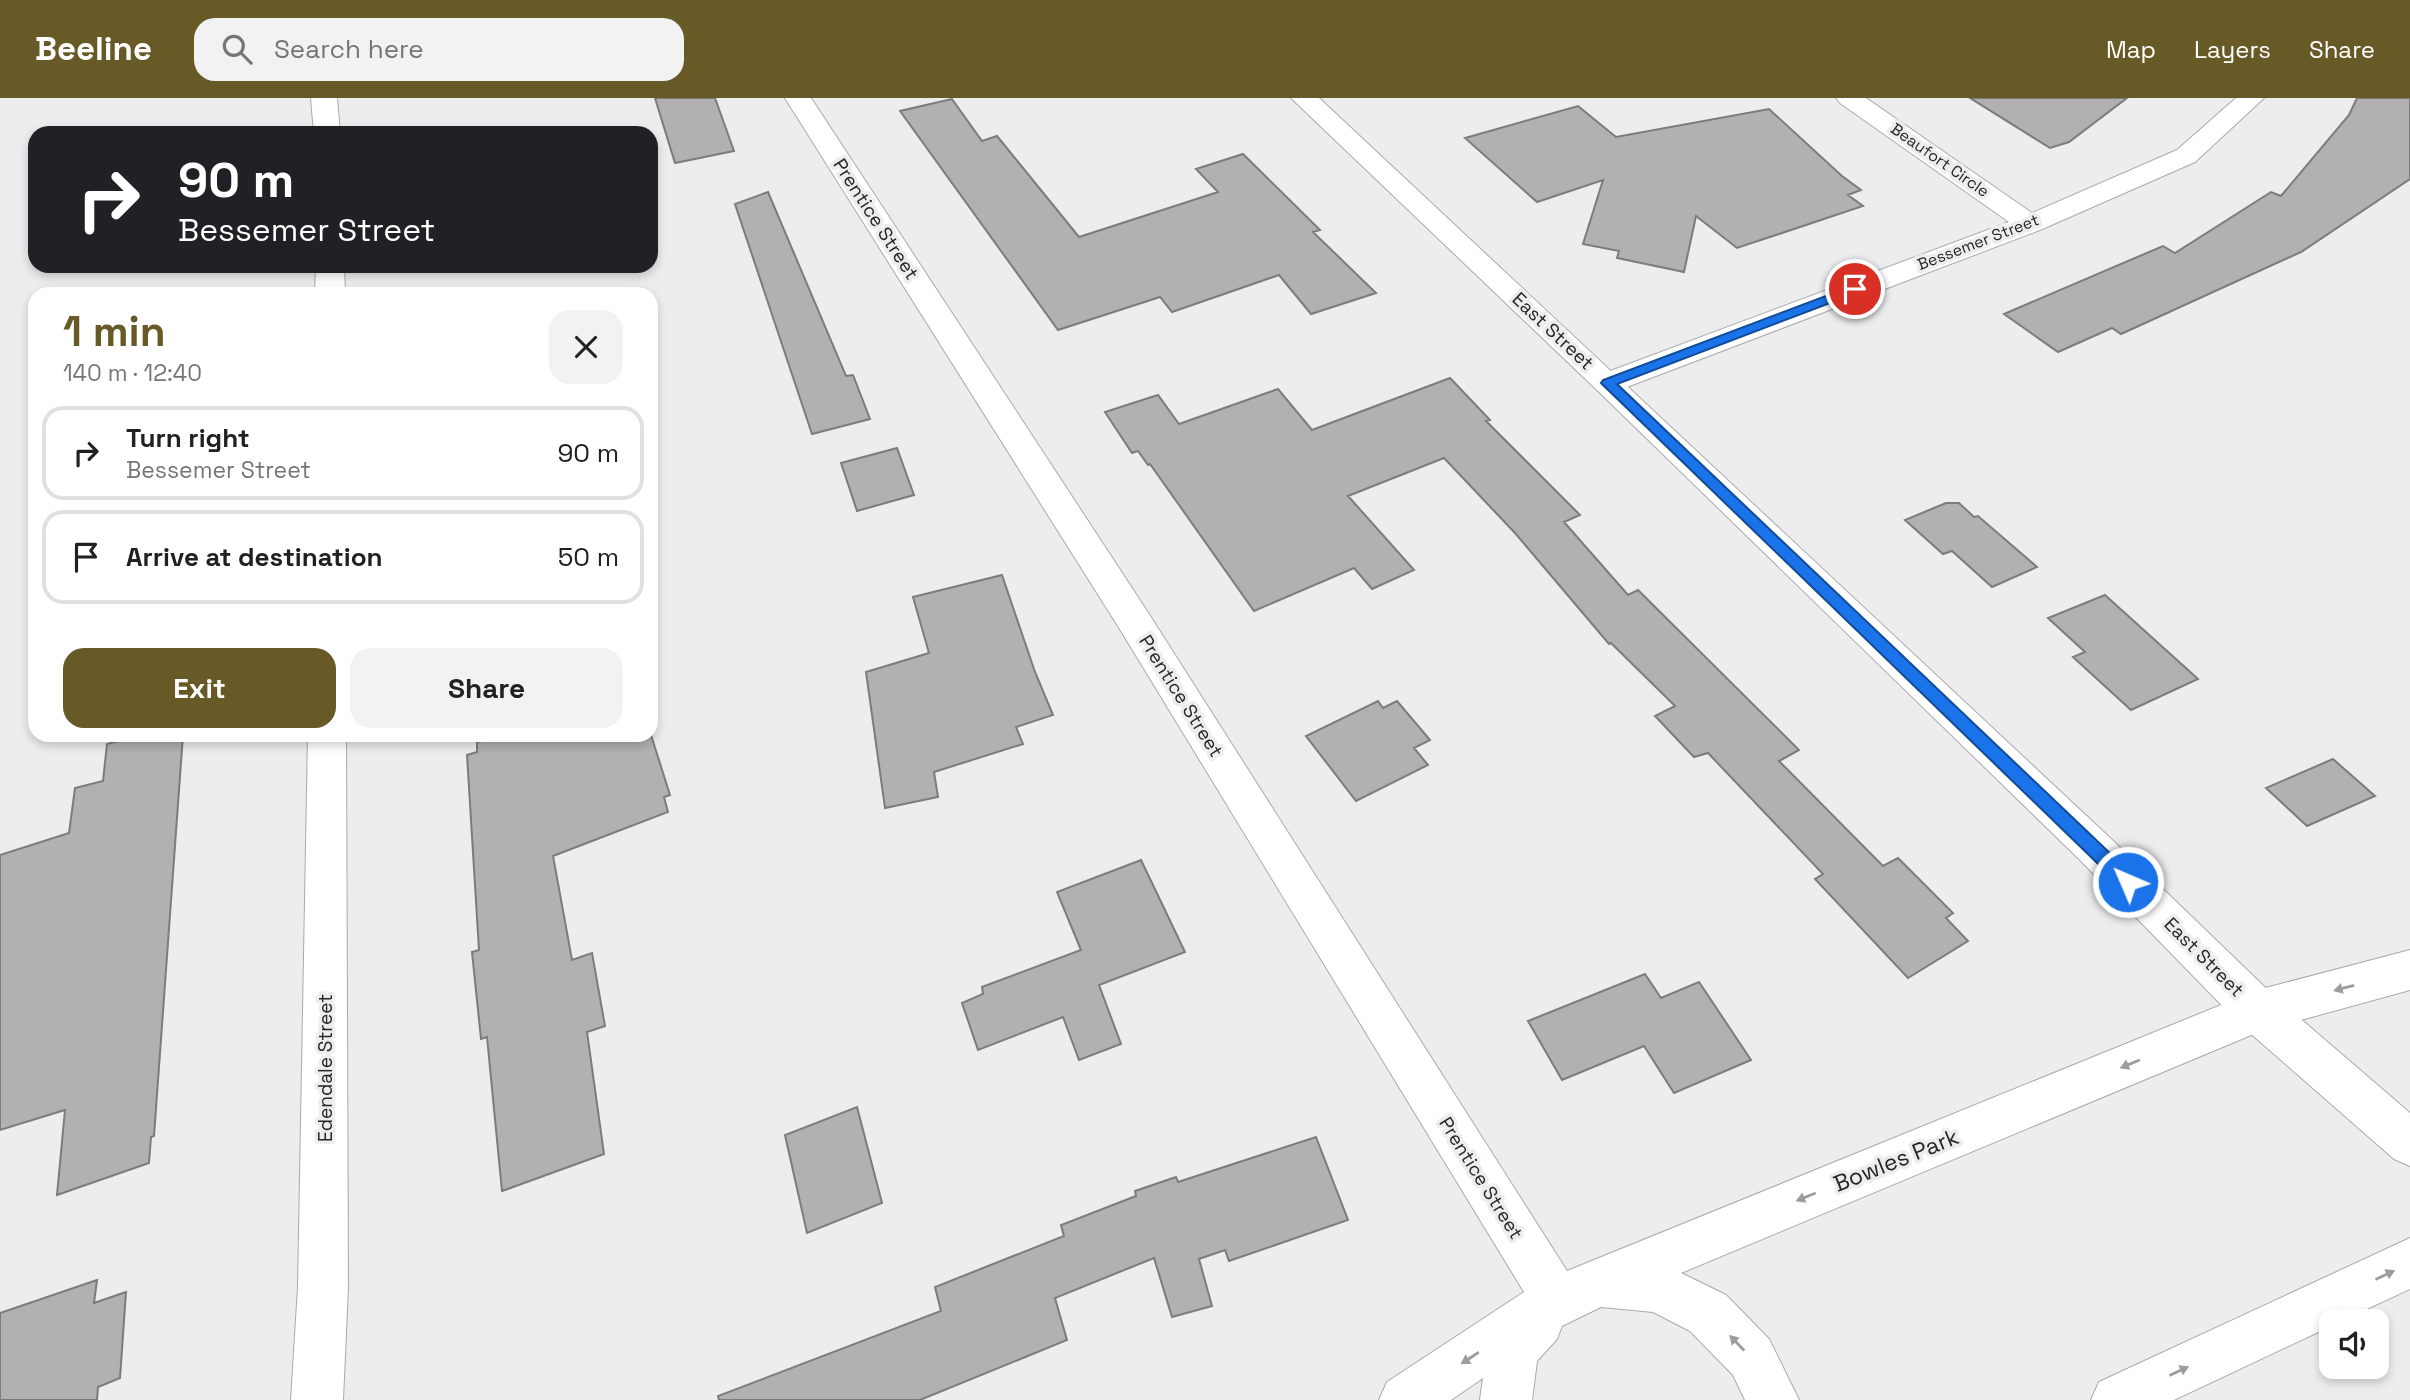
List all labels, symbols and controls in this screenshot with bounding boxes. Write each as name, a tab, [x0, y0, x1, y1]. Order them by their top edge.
search box	[194, 18, 684, 81]
text: Beeline	[35, 28, 152, 70]
icon: search	[218, 30, 256, 68]
text: Search here	[274, 32, 424, 66]
text: Map	[2106, 34, 2156, 65]
text: Layers	[2194, 34, 2271, 65]
text: Share	[2309, 34, 2375, 65]
street label: Beaufort Circle	[1887, 118, 1993, 202]
text: 90 m	[178, 149, 294, 211]
icon: right	[63, 154, 154, 245]
street label: Prentice Street	[827, 154, 925, 284]
street label: Bessemer Street	[1914, 209, 2042, 275]
text: Bessemer Street	[178, 210, 435, 250]
pin	[1825, 259, 1885, 319]
icon: arrive	[1836, 270, 1874, 308]
street label: East Street	[1507, 287, 1599, 375]
text: 1 min	[63, 305, 166, 358]
button: close	[549, 310, 623, 384]
text: 140 m · 12:40	[63, 358, 202, 388]
text: Turn right	[126, 421, 250, 455]
icon: right	[67, 434, 105, 472]
text: 90 m	[557, 436, 619, 470]
text: Bessemer Street	[126, 455, 311, 485]
icon: arrive	[67, 538, 105, 576]
text: Arrive at destination	[126, 540, 383, 574]
text: 50 m	[558, 540, 619, 574]
street label: Prentice Street	[1133, 630, 1229, 762]
button: Exit	[63, 648, 336, 728]
button: Share	[350, 648, 623, 728]
position arrow	[2091, 845, 2165, 919]
street label: East Street	[2159, 912, 2249, 1002]
one-way arrow	[2333, 983, 2355, 994]
street label: Edendale Street	[313, 994, 338, 1142]
one-way arrow	[2119, 1058, 2140, 1069]
street label: Prentice Street	[1433, 1112, 1529, 1244]
street label: Bowles Park	[1829, 1121, 1963, 1199]
one-way arrow	[1796, 1192, 1817, 1203]
one-way arrow	[2375, 1269, 2395, 1280]
map controls	[2319, 1309, 2389, 1379]
button: sound	[2319, 1309, 2389, 1379]
one-way arrow	[1729, 1334, 1746, 1351]
one-way arrow	[1460, 1351, 1479, 1364]
one-way arrow	[2169, 1365, 2189, 1377]

